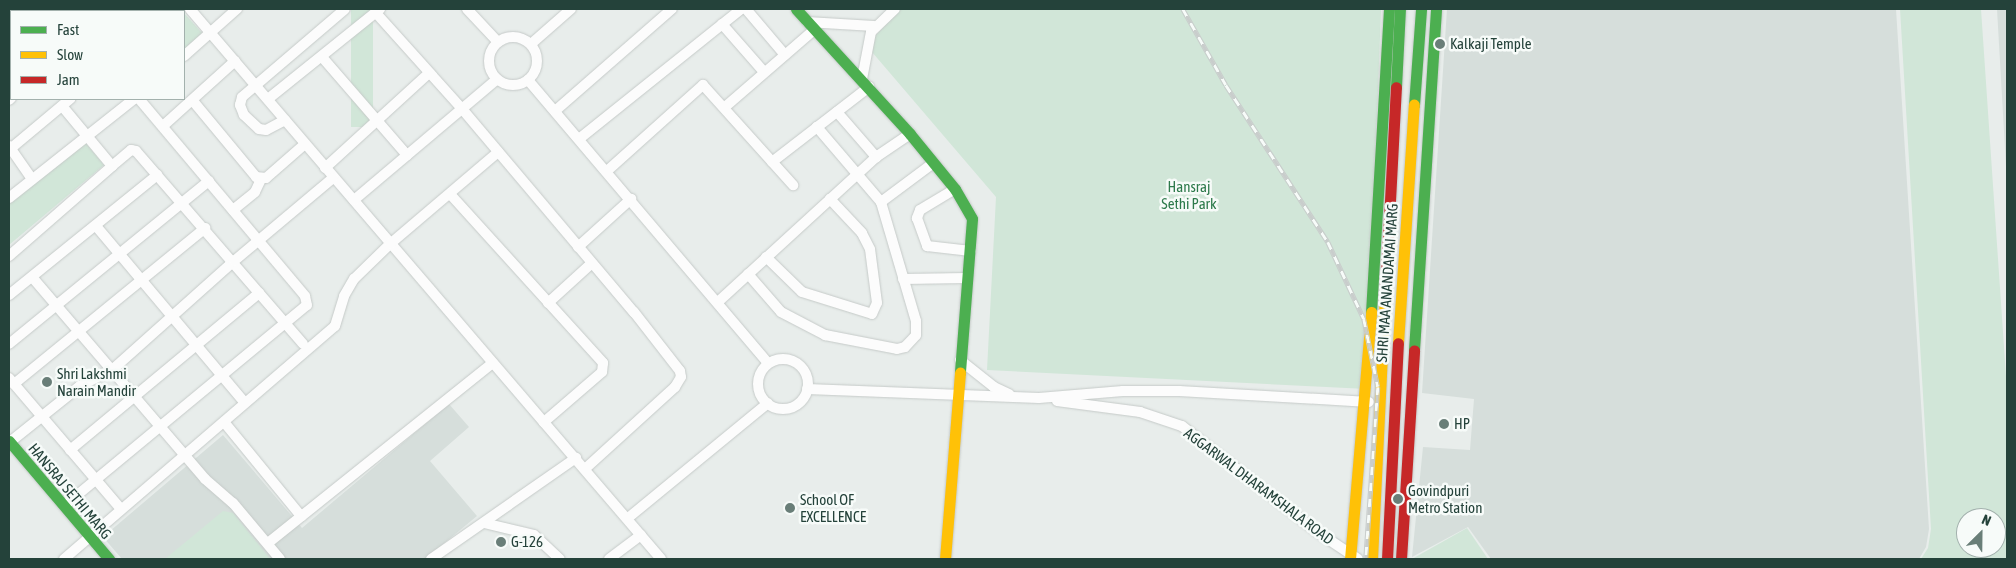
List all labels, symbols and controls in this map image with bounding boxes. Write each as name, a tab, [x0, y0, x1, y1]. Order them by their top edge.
legend	[10, 10, 185, 100]
text: Fast	[57, 21, 79, 38]
place label: Kalkaji Temple	[1450, 35, 1532, 53]
marker: Kalkaji Temple	[1434, 38, 1446, 50]
text: Slow	[57, 46, 83, 63]
text: Jam	[57, 71, 80, 88]
park label: Hansraj Sethi Park	[1161, 177, 1217, 212]
street label: SHRI MAA ANANDAMAI MARG	[1372, 203, 1402, 363]
place label: Shri Lakshmi Narain Mandir	[57, 364, 136, 399]
marker: Shri Lakshmi Narain Mandir	[41, 376, 53, 388]
place label: HP	[1454, 415, 1470, 433]
marker: HP	[1438, 418, 1450, 430]
street label: AGGARWAL DHARAMSHALA ROAD	[1181, 424, 1337, 548]
street label: HANSRAJ SETHI MARG	[25, 439, 115, 543]
place label: Govindpuri Metro Station	[1408, 481, 1482, 516]
place label: School OF EXCELLENCE	[800, 490, 866, 525]
marker: Govindpuri Metro Station	[1392, 493, 1404, 505]
marker: School OF EXCELLENCE	[784, 502, 796, 514]
north arrow	[1956, 508, 2006, 558]
text: N	[1980, 511, 1993, 529]
place label: G-126	[511, 533, 543, 551]
marker: G-126	[495, 536, 507, 548]

